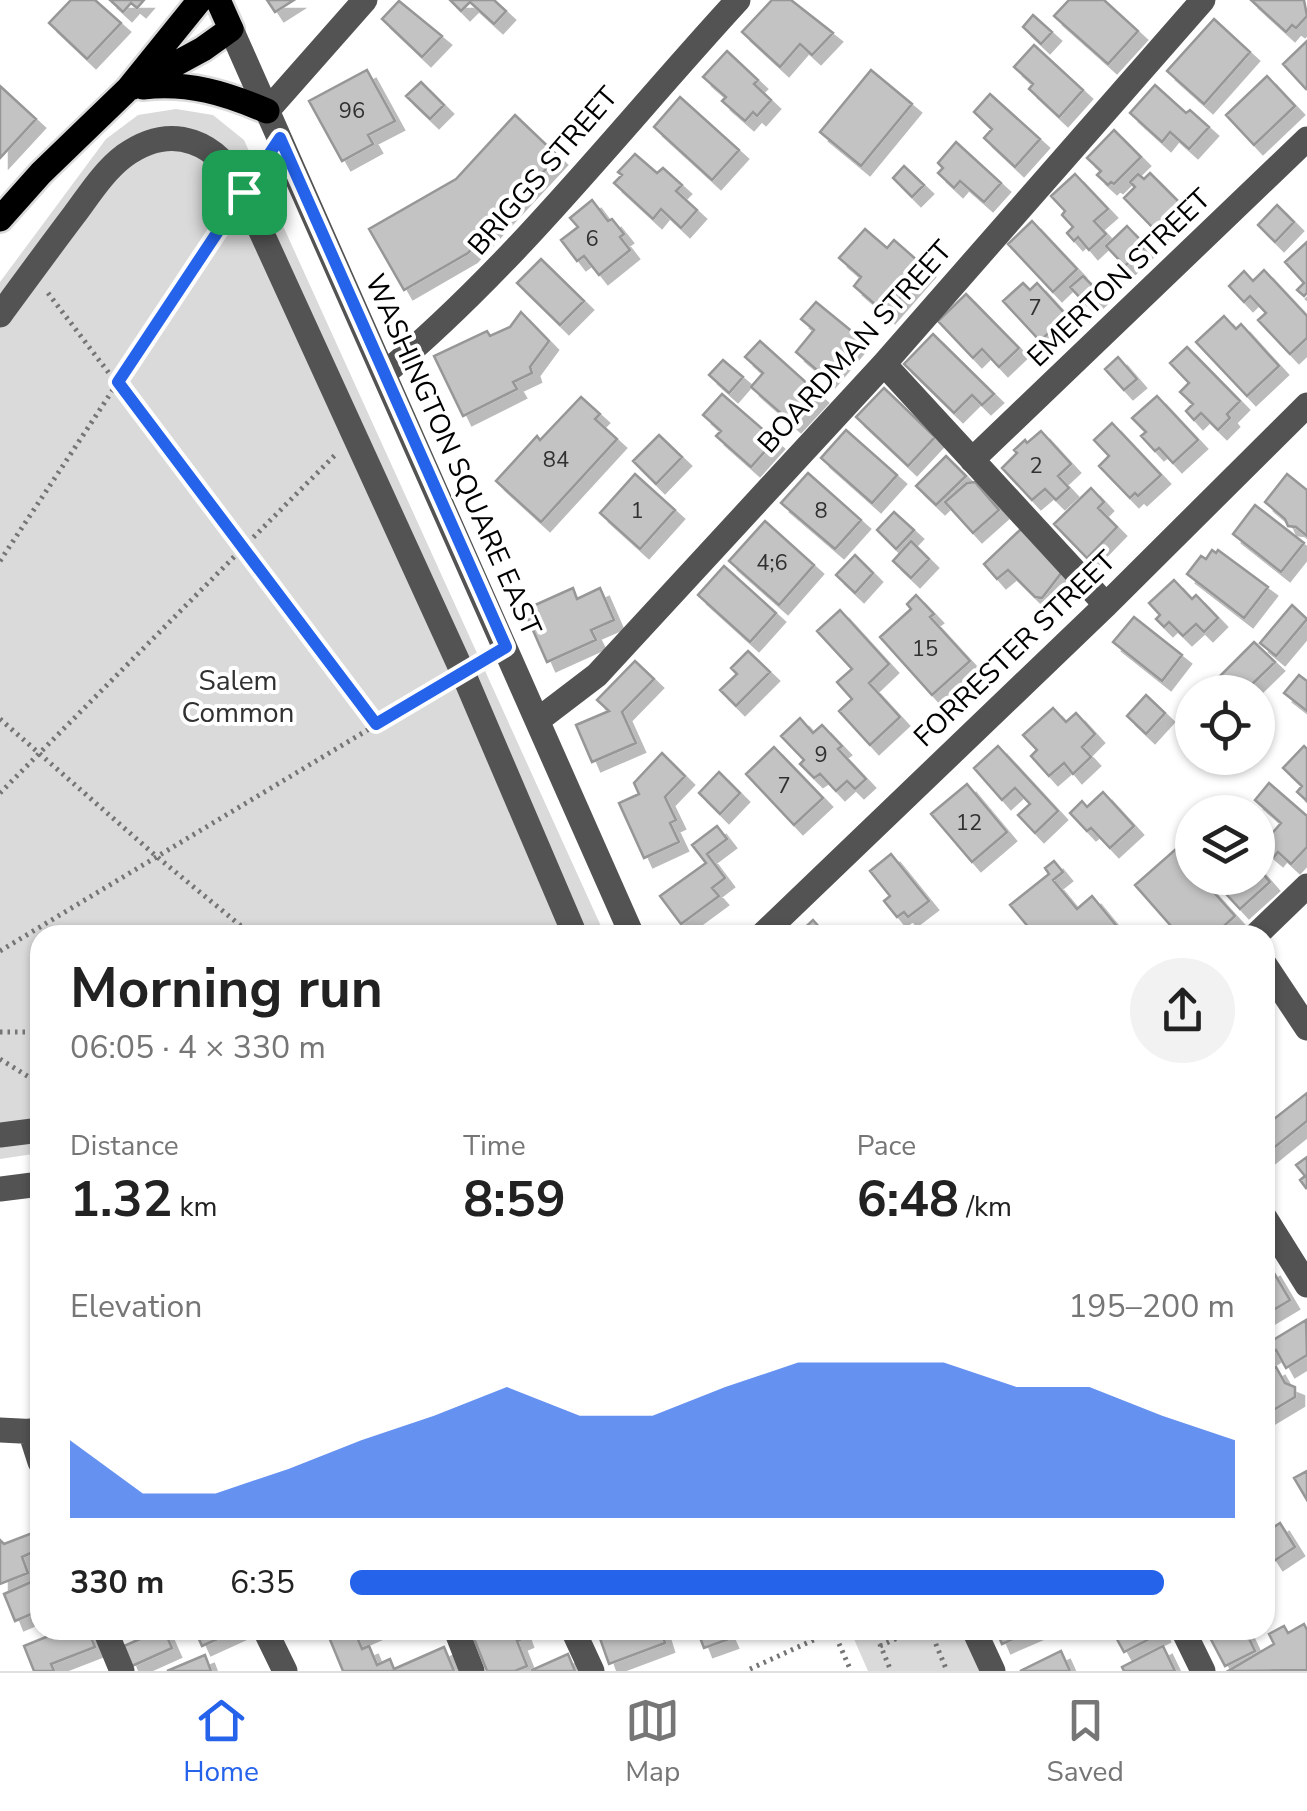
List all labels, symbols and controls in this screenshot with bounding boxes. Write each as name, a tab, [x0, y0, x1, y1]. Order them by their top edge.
street label: BRIGGS STREET	[459, 79, 627, 263]
house number: 96	[339, 96, 365, 126]
pin	[202, 150, 287, 235]
icon: arrive	[217, 165, 272, 220]
street label: EMERTON STREET	[1019, 180, 1219, 375]
house number: 6	[585, 224, 599, 254]
street label: BOARDMAN STREET	[749, 232, 961, 461]
street label: WASHINGTON SQUARE EAST	[356, 268, 550, 642]
house number: 7	[1028, 293, 1042, 323]
house number: 84	[543, 445, 569, 475]
house number: 2	[1029, 451, 1043, 481]
house number: 1	[630, 496, 644, 526]
house number: 8	[814, 496, 828, 526]
street label: FORRESTER STREET	[906, 542, 1124, 756]
house number: 4;6	[756, 548, 788, 578]
house number: 15	[912, 634, 938, 664]
park label: Salem Common	[182, 662, 294, 732]
map controls	[1175, 675, 1275, 895]
button: locate	[1175, 675, 1275, 775]
house number: 9	[814, 740, 828, 770]
house number: 7	[777, 771, 791, 801]
button: layers	[1175, 795, 1275, 895]
house number: 12	[956, 808, 982, 838]
text: Morning run	[70, 951, 383, 1026]
button: share	[1130, 958, 1235, 1063]
text: 06:05 · 4 × 330 m	[70, 1026, 326, 1069]
text: Distance	[70, 1127, 179, 1165]
text: Time	[463, 1127, 526, 1165]
text: Pace	[857, 1127, 916, 1165]
text: 1.32	[70, 1165, 172, 1234]
text: 8:59	[463, 1165, 566, 1234]
text: 6:48	[857, 1165, 959, 1234]
text: km	[172, 1188, 218, 1226]
text: /km	[959, 1188, 1012, 1226]
text: Elevation	[70, 1285, 203, 1328]
text: 195–200 m	[1068, 1285, 1235, 1328]
text: 330 m	[70, 1561, 164, 1604]
text: 6:35	[230, 1561, 295, 1604]
tab: Home	[183, 1693, 259, 1791]
tab: Map	[625, 1693, 680, 1791]
tab: Saved	[1046, 1693, 1124, 1791]

